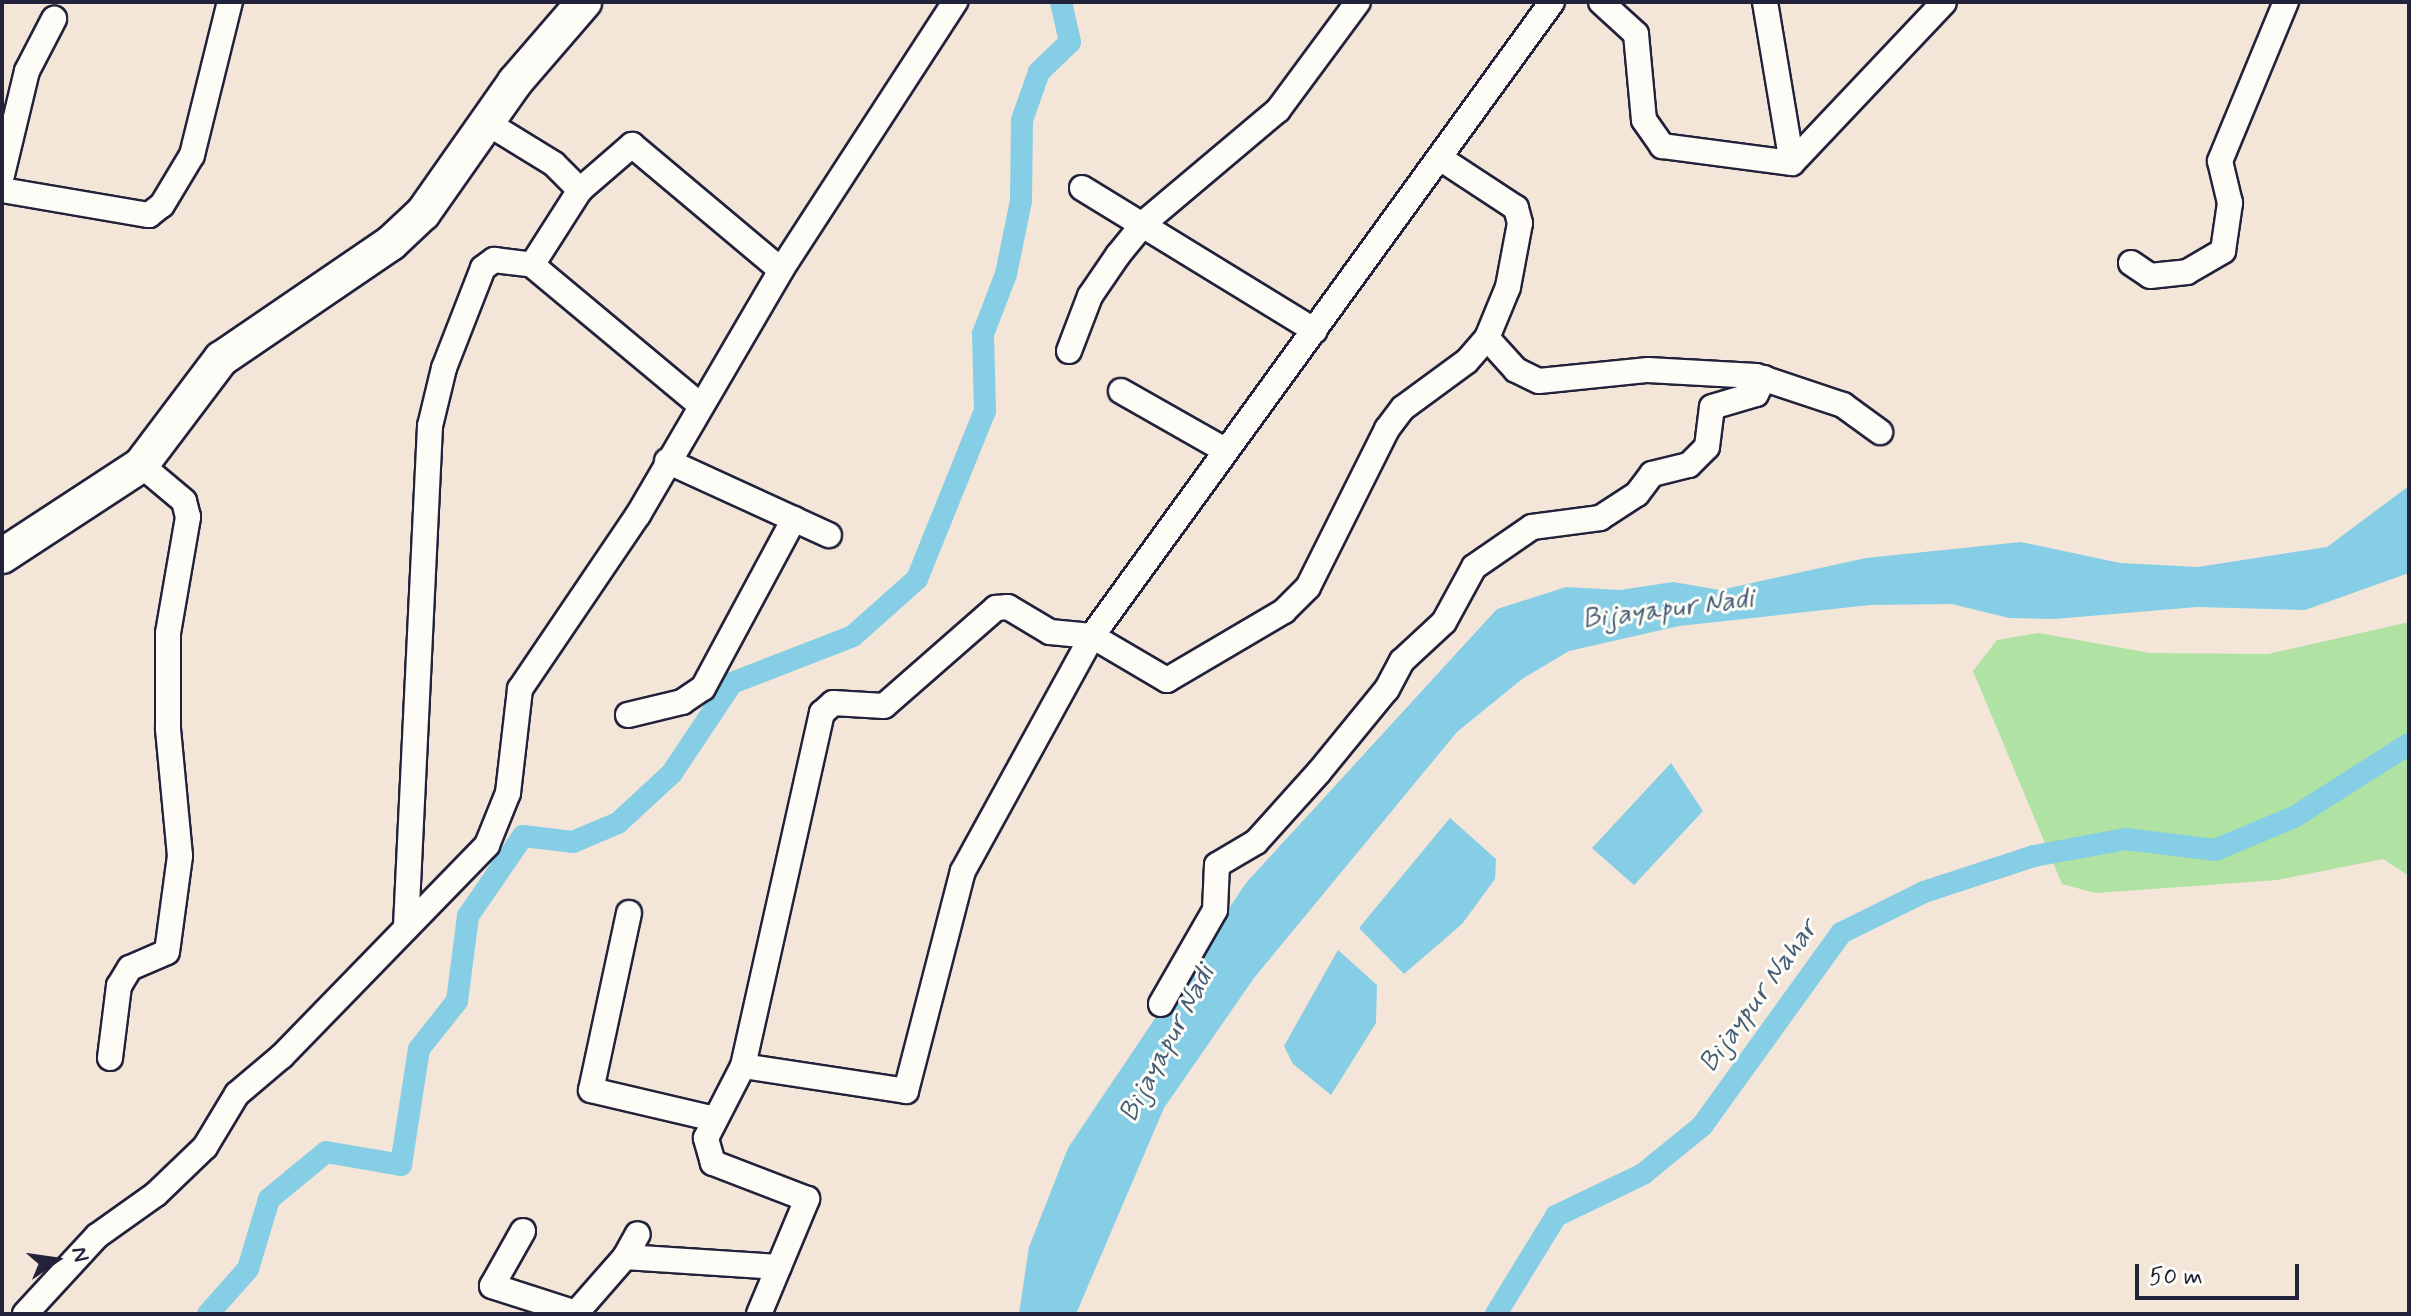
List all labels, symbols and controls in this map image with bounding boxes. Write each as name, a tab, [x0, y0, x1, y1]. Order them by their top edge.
water label: Bijayapur Nadi	[1579, 583, 1757, 637]
water label: Bijaypur Nahar	[1692, 913, 1826, 1081]
water label: Bijayapur Nadi	[1112, 958, 1224, 1130]
north arrow	[16, 1220, 96, 1300]
text: N	[64, 1244, 95, 1265]
scale bar	[2139, 1248, 2303, 1298]
text: 50 m	[2149, 1262, 2203, 1293]

